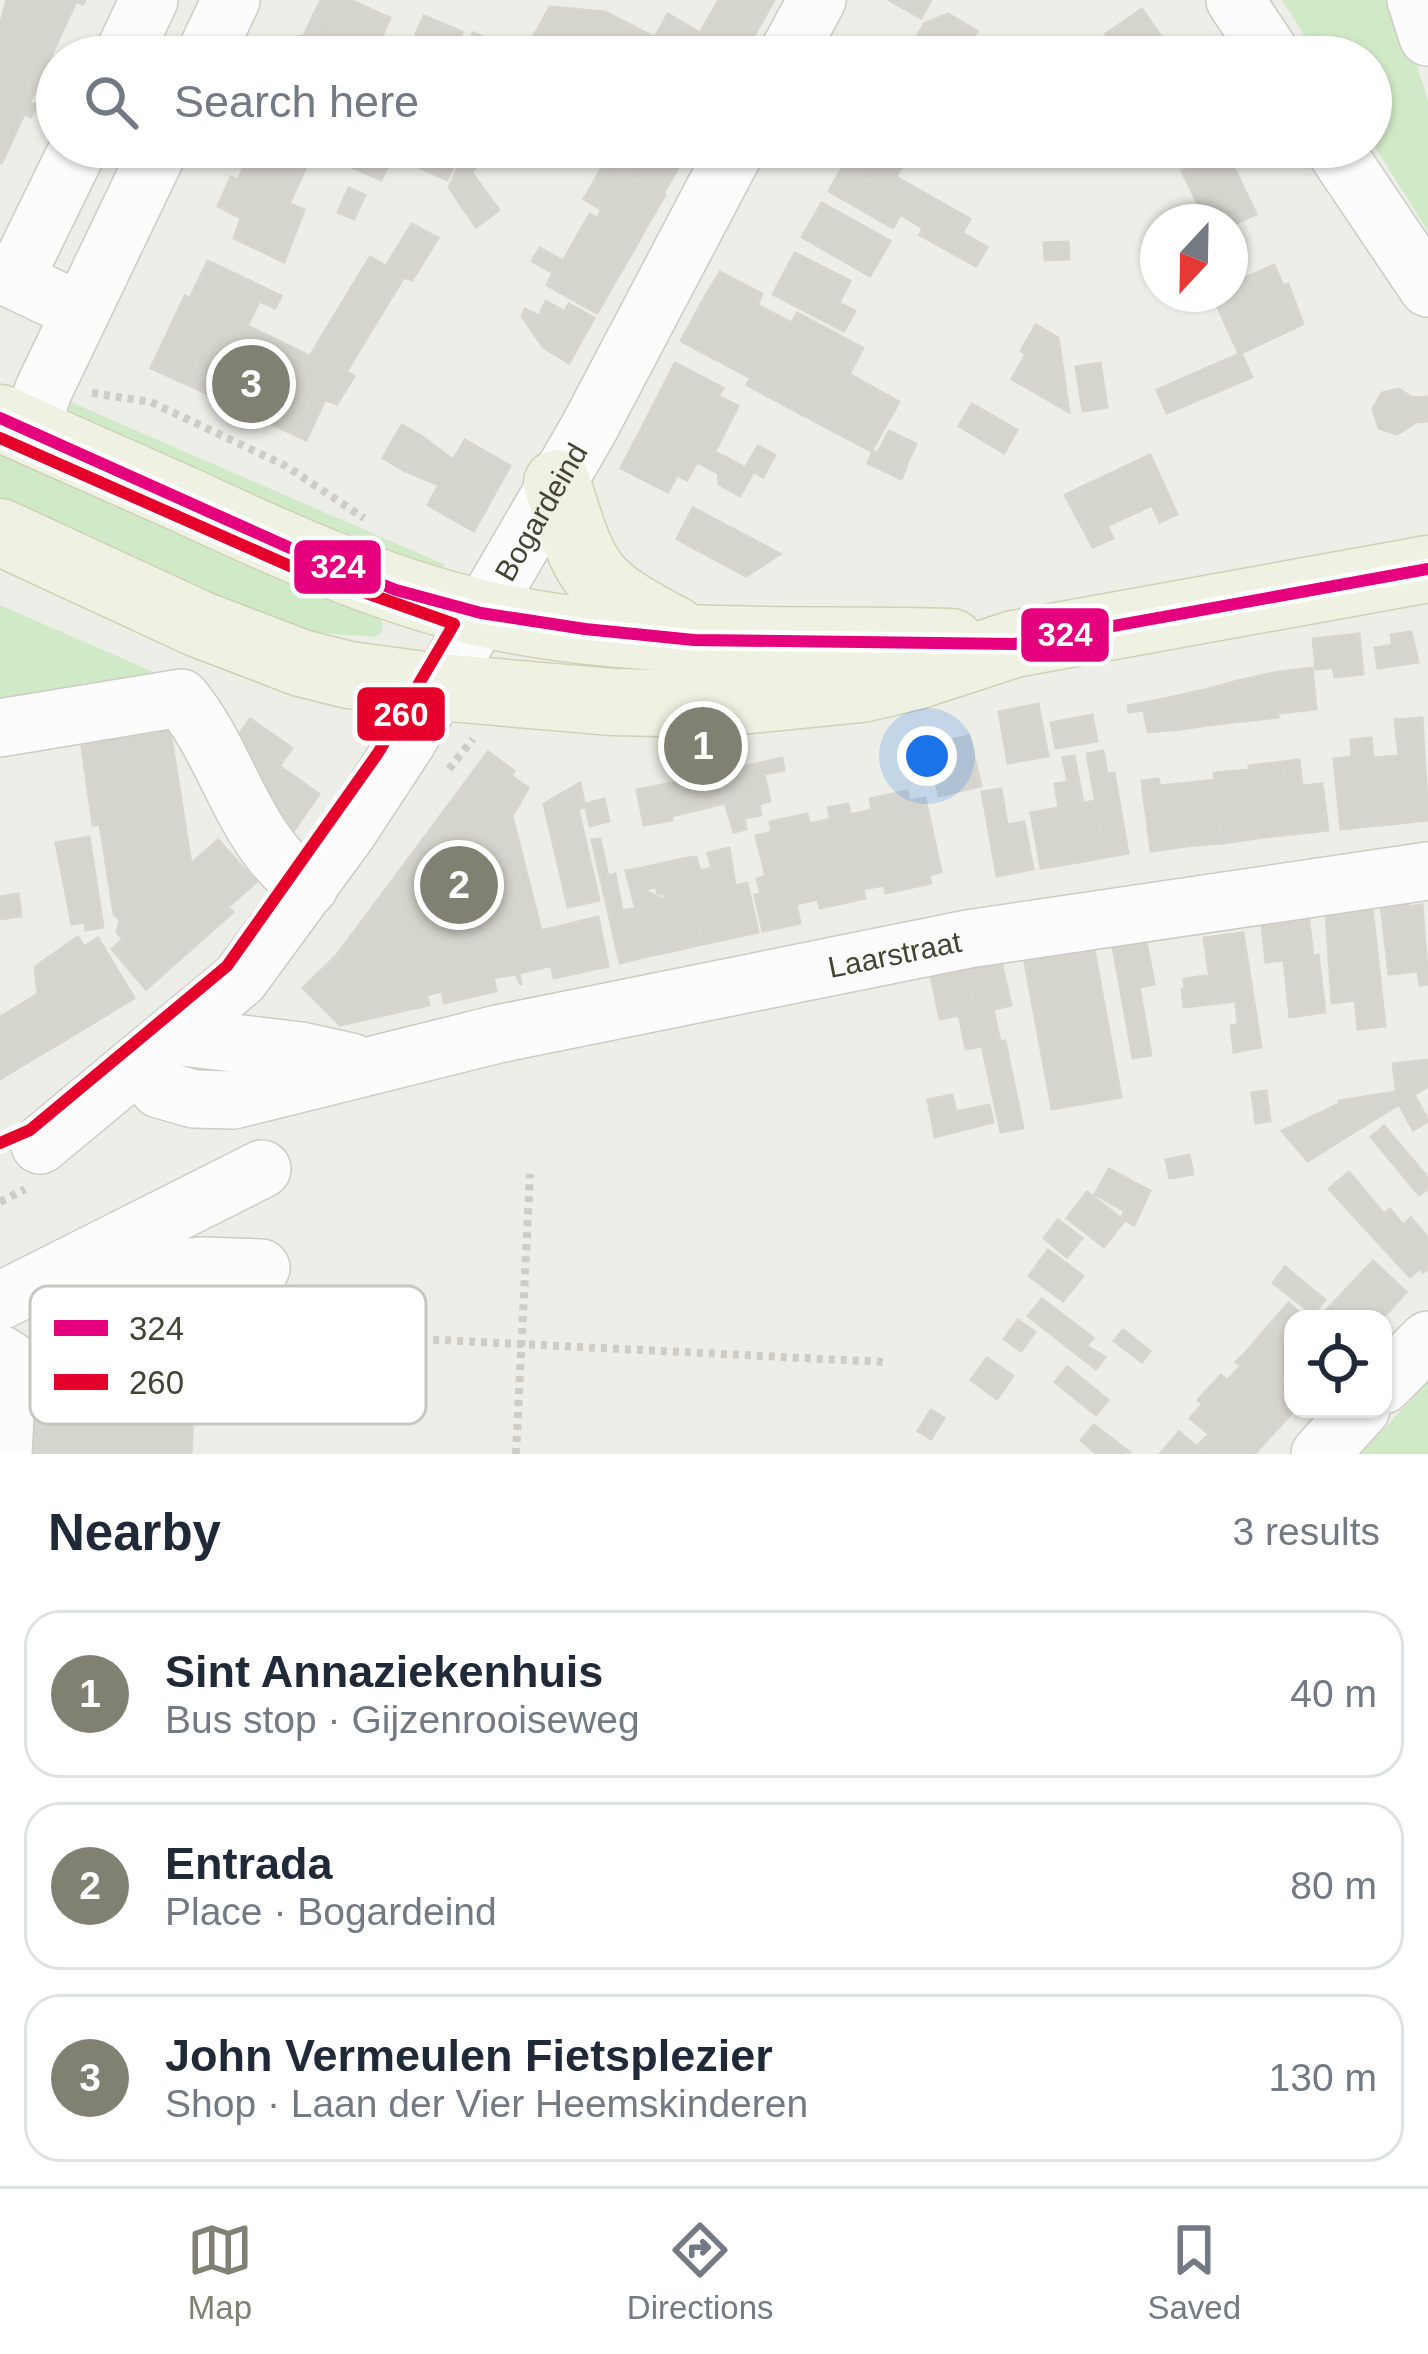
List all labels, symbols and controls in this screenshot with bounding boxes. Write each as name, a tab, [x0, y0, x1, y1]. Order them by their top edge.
search box	[36, 36, 1392, 168]
icon: search	[78, 69, 144, 135]
text: Search here	[174, 76, 419, 127]
north arrow	[1140, 204, 1248, 312]
pin: 3	[212, 339, 290, 429]
street label: Bogardeind	[488, 437, 593, 586]
line badge: 324	[292, 538, 383, 596]
text: 324	[310, 548, 366, 585]
line badge: 324	[1019, 606, 1111, 664]
text: 324	[1037, 616, 1093, 653]
line badge: 260	[355, 685, 447, 743]
text: 260	[373, 696, 429, 733]
pin: 1	[664, 701, 742, 791]
your location	[897, 726, 957, 786]
pin: 2	[420, 840, 498, 930]
street label: Laarstraat	[825, 924, 965, 983]
legend	[30, 1286, 426, 1424]
text: 324	[129, 1310, 184, 1347]
map controls	[1284, 1310, 1392, 1418]
button: locate	[1284, 1310, 1392, 1418]
text: 260	[129, 1364, 184, 1401]
text: Nearby	[48, 1504, 221, 1561]
text: 3 results	[1233, 1510, 1380, 1553]
text: Sint Annaziekenhuis	[165, 1646, 603, 1697]
text: 1	[79, 1672, 101, 1715]
text: 40 m	[1290, 1672, 1377, 1715]
text: Bus stop · Gijzenrooiseweg	[165, 1698, 640, 1741]
text: Entrada	[165, 1838, 333, 1889]
text: 2	[79, 1864, 101, 1907]
text: 80 m	[1290, 1864, 1377, 1907]
text: Place · Bogardeind	[165, 1890, 497, 1933]
text: John Vermeulen Fietsplezier	[165, 2030, 773, 2081]
text: 3	[79, 2056, 101, 2099]
text: 130 m	[1269, 2056, 1377, 2099]
text: Shop · Laan der Vier Heemskinderen	[165, 2082, 808, 2125]
tab: Map	[187, 2217, 253, 2327]
tab: Directions	[627, 2217, 774, 2327]
tab: Saved	[1147, 2217, 1241, 2327]

